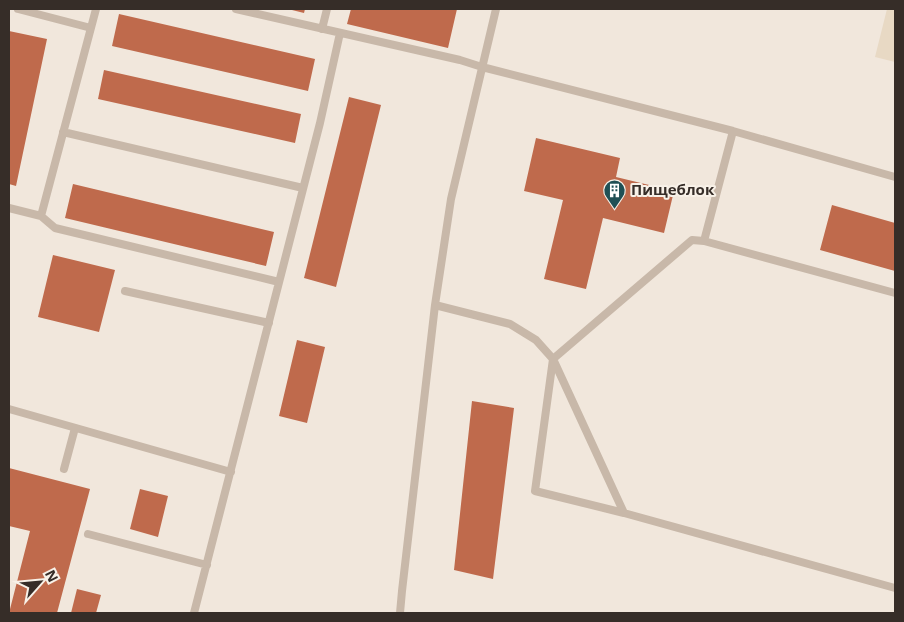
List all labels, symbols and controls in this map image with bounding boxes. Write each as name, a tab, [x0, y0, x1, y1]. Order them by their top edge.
building icon: Пищеблок	[603, 178, 627, 209]
place label: Пищеблок	[631, 179, 715, 199]
north arrow	[15, 557, 65, 607]
text: N	[41, 566, 63, 585]

